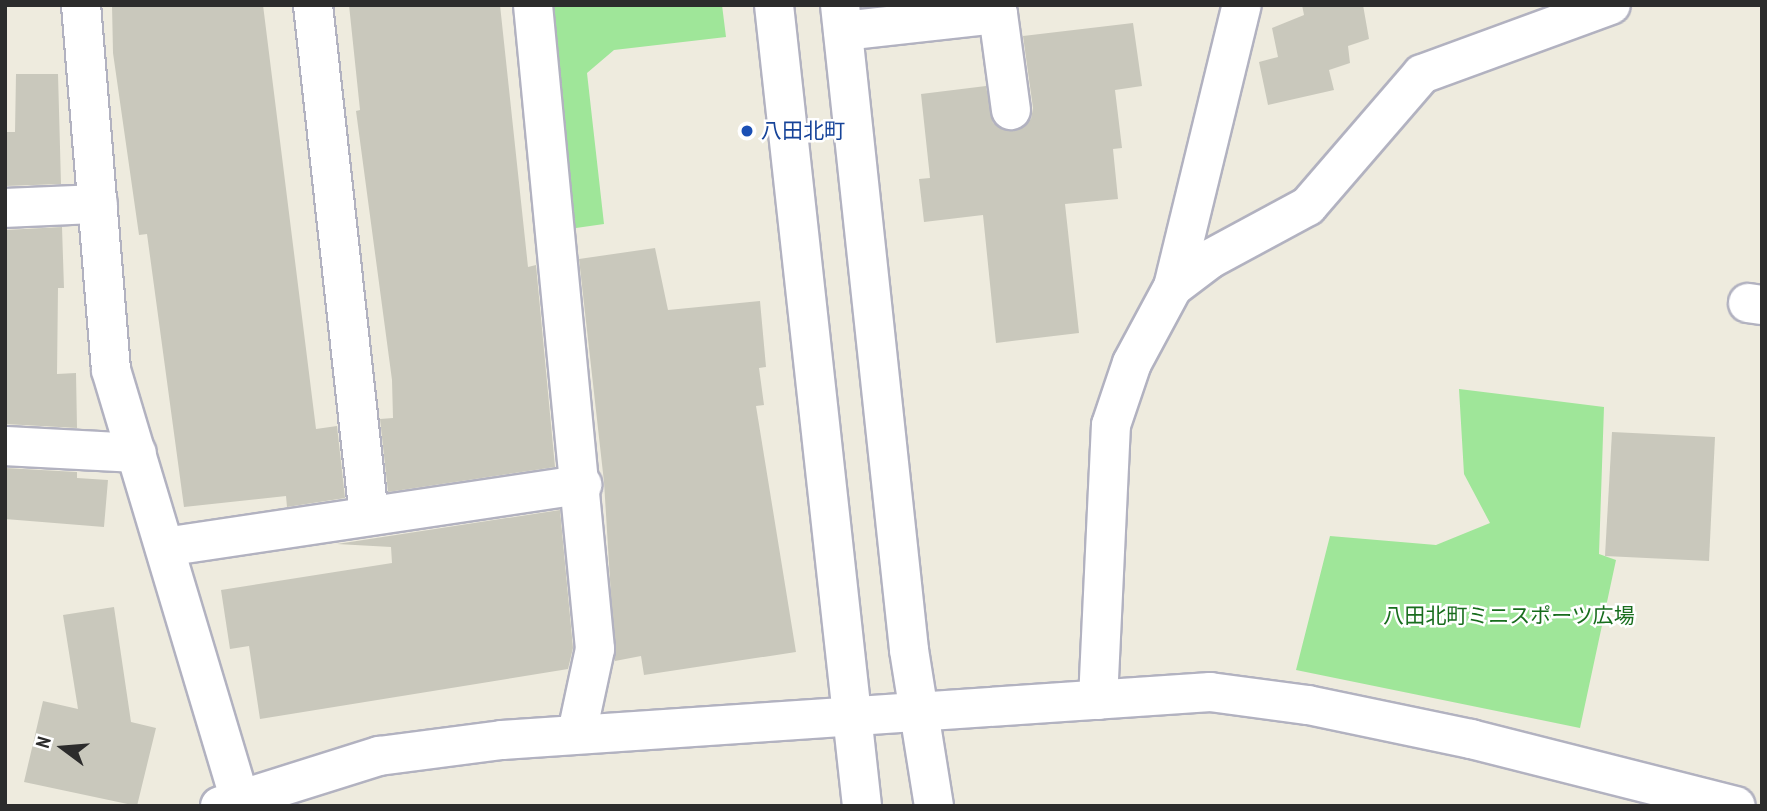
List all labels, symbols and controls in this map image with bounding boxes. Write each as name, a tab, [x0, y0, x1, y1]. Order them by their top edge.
place label: 八田北町	[761, 118, 845, 144]
marker: 八田北町	[739, 123, 755, 139]
park label: 八田北町ミニスポーツ広場	[1383, 603, 1635, 629]
north arrow	[28, 713, 98, 783]
text: N	[30, 734, 56, 750]

